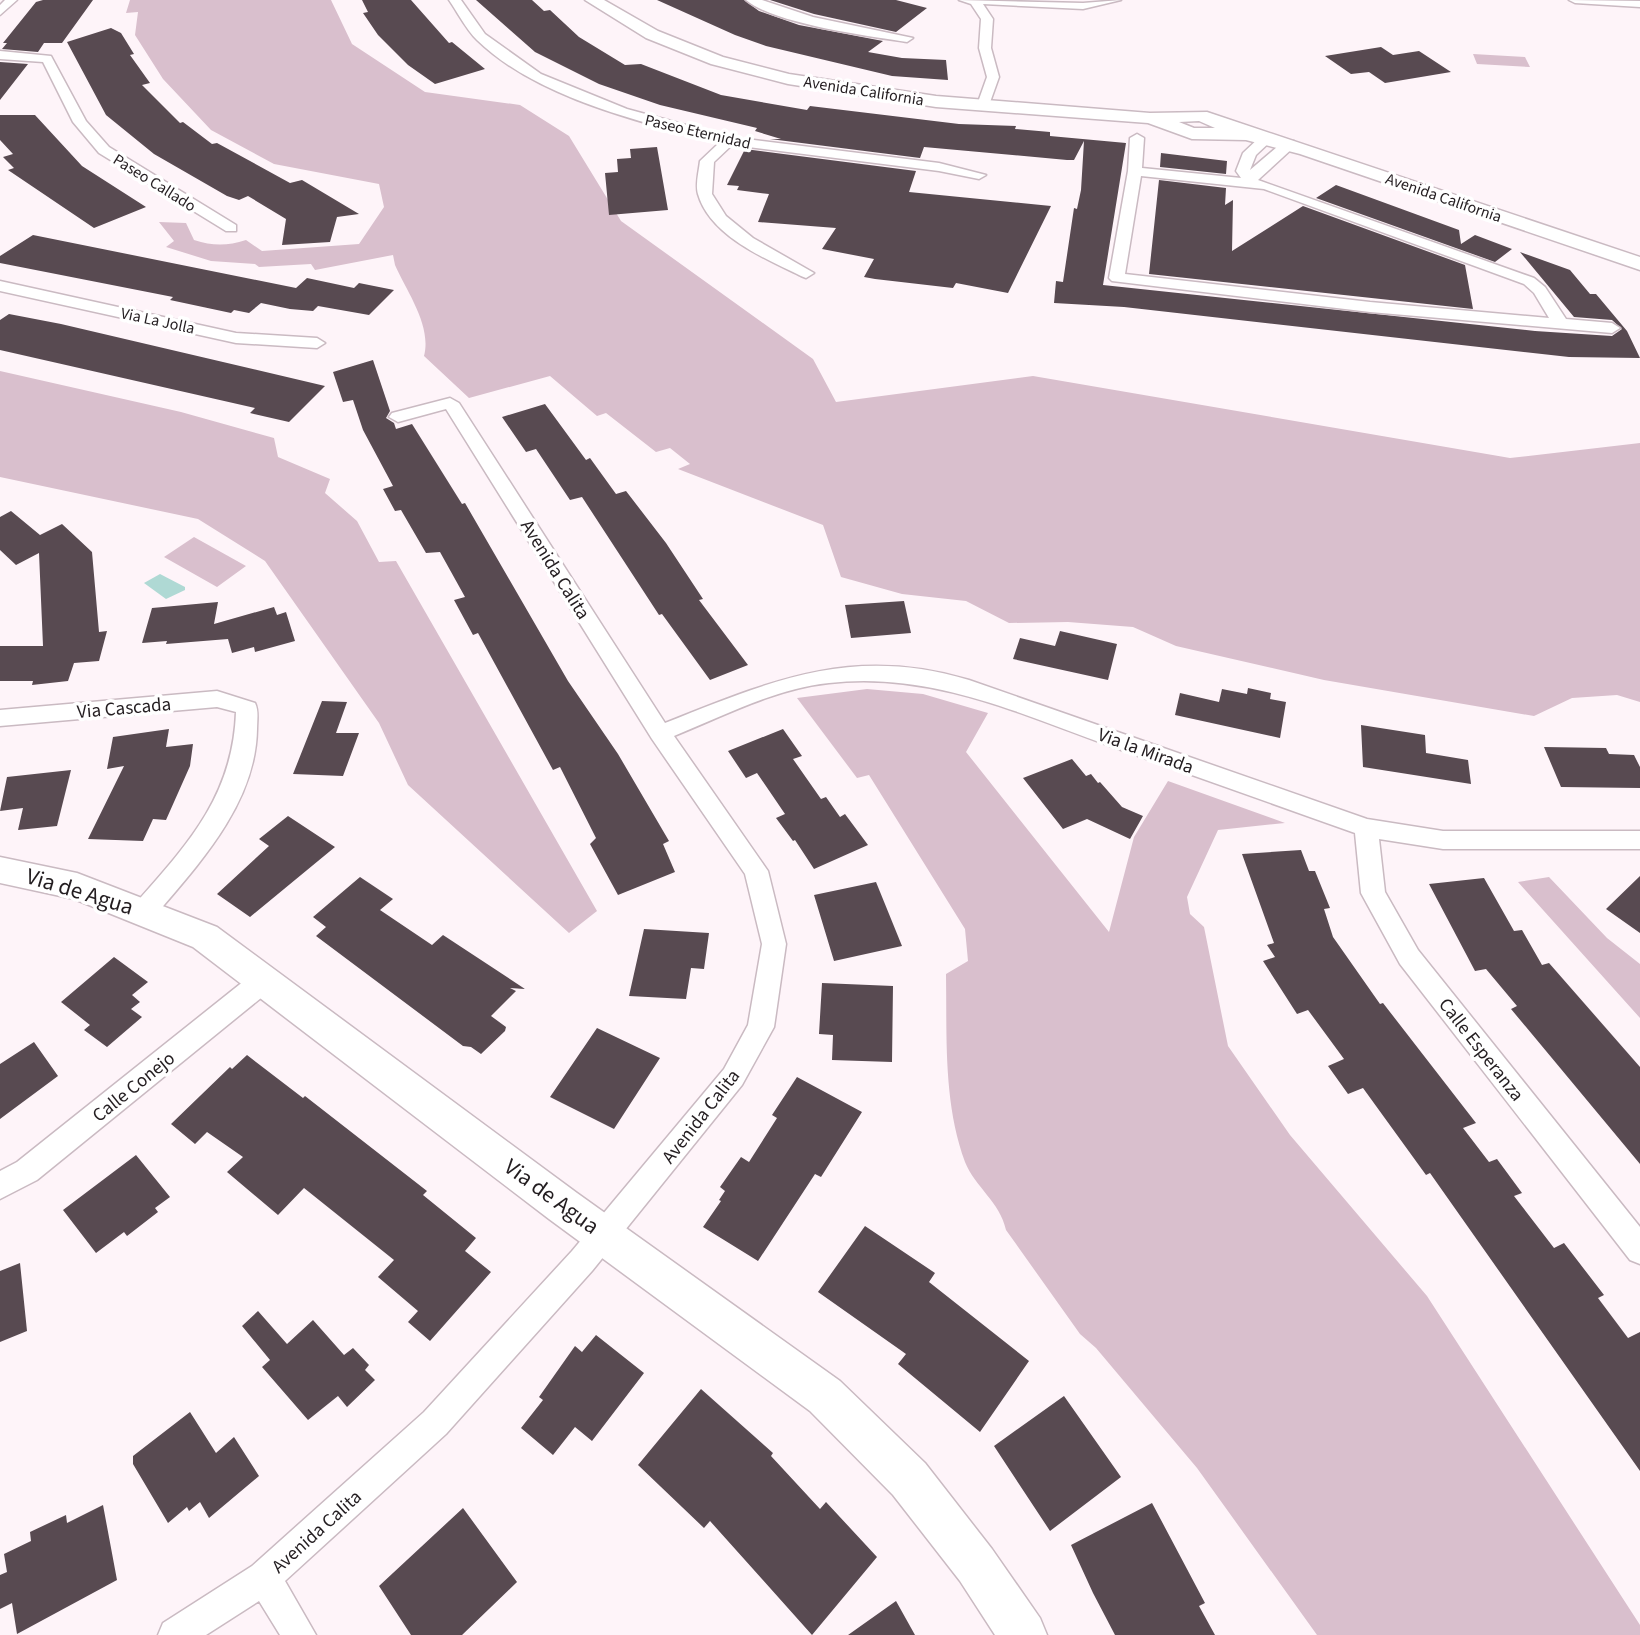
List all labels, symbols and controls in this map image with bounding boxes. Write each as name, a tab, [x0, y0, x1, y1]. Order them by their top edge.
street label: Avenida California	[802, 71, 926, 111]
street label: Paseo Eternidad	[643, 109, 753, 155]
street label: Paseo Callado	[109, 149, 200, 217]
street label: Avenida California	[1383, 168, 1505, 228]
street label: Via La Jolla	[119, 302, 197, 340]
street label: Avenida Calita	[513, 515, 596, 625]
street label: Via Cascada	[76, 691, 172, 726]
street label: Via la Mirada	[1094, 722, 1197, 781]
street label: Via de Agua	[22, 860, 138, 923]
street label: Calle Esperanza	[1432, 993, 1530, 1107]
street label: Calle Conejo	[87, 1045, 181, 1129]
street label: Avenida Calita	[656, 1064, 747, 1170]
street label: Via de Agua	[497, 1151, 606, 1242]
street label: Avenida Calita	[266, 1484, 368, 1580]

